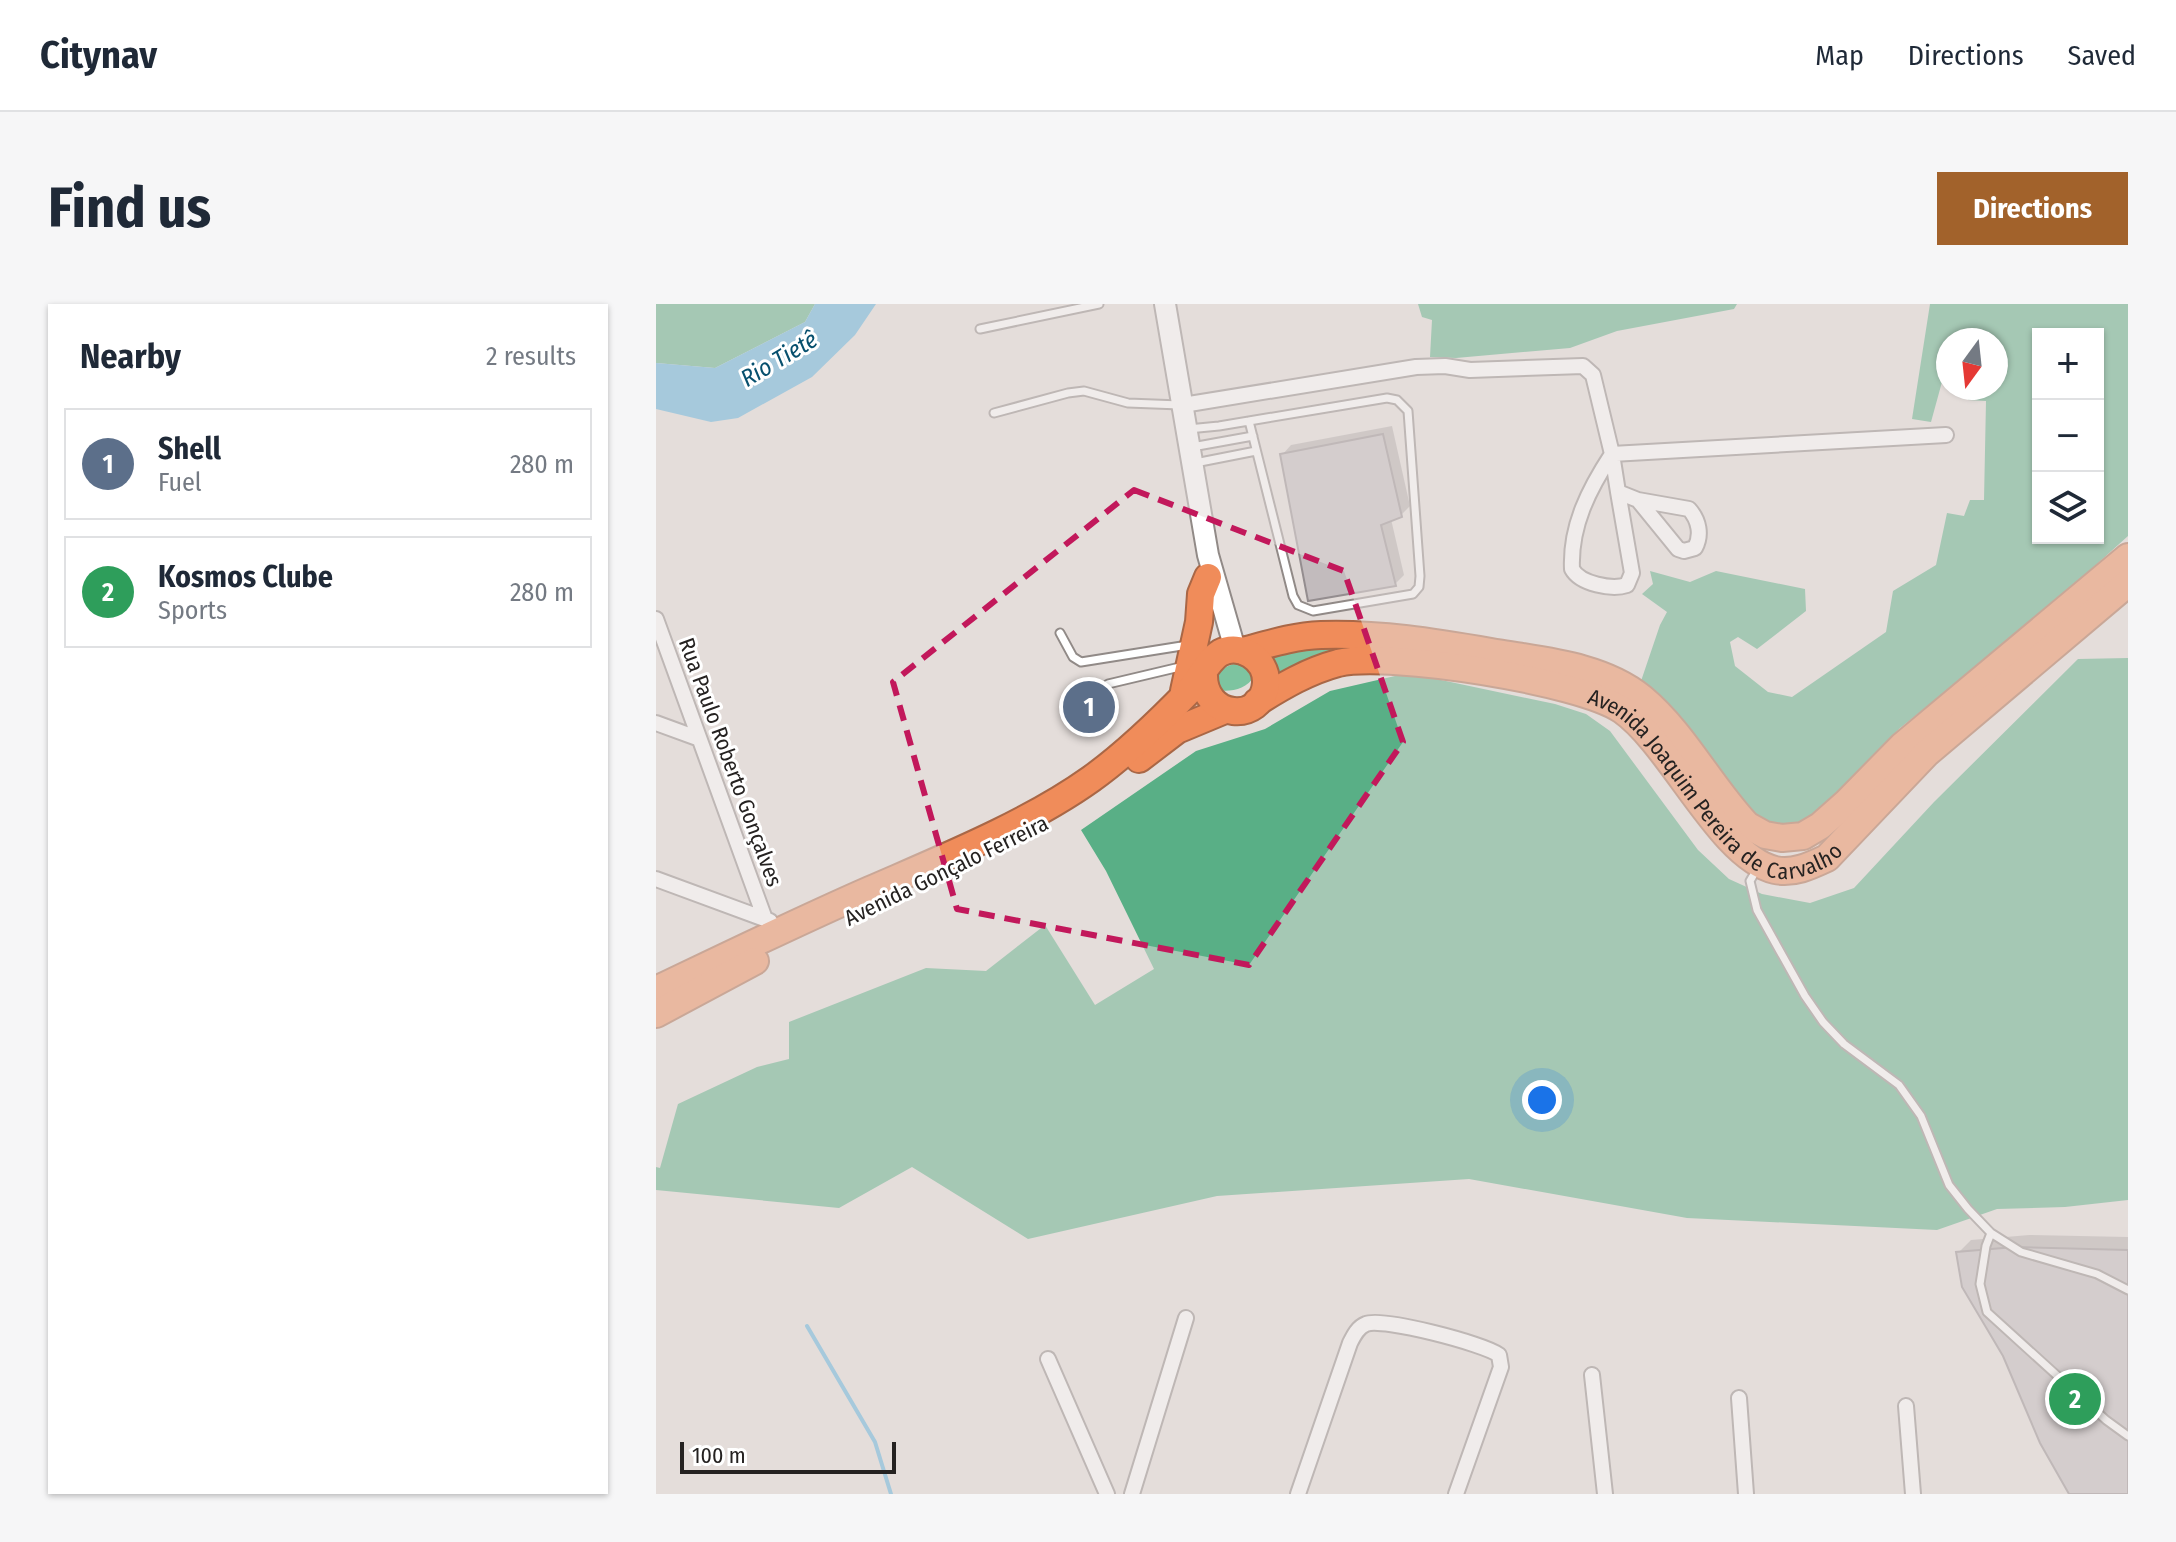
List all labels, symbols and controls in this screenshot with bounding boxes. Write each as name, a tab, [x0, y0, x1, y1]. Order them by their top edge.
text: Citynav	[40, 32, 157, 78]
text: Map	[1815, 39, 1864, 72]
text: Directions	[1908, 39, 2024, 72]
text: Saved	[2068, 39, 2136, 72]
button: Directions	[1937, 172, 2128, 245]
text: Find us	[48, 175, 211, 242]
water label: Rio Tietê	[736, 325, 823, 393]
north arrow	[1936, 328, 2008, 400]
map controls	[2032, 328, 2104, 544]
button: +	[2032, 328, 2104, 400]
text: Nearby	[80, 336, 181, 377]
text: 2 results	[486, 341, 576, 372]
button: −	[2032, 400, 2104, 472]
text: Shell	[158, 431, 221, 467]
text: 1	[103, 449, 114, 480]
text: 280 m	[510, 449, 574, 480]
text: Fuel	[158, 467, 202, 498]
button: layers	[2032, 472, 2104, 544]
text: Kosmos Clube	[158, 559, 333, 595]
text: 2	[102, 577, 114, 608]
text: 280 m	[510, 577, 574, 608]
text: Sports	[158, 595, 227, 626]
street label: Rua Paulo Roberto Gonçalves	[673, 634, 788, 890]
pin: 1	[1063, 677, 1115, 737]
street label: Avenida Joaquim Pereira de Carvalho	[1584, 683, 1848, 885]
street label: Avenida Gonçalo Ferreira	[840, 809, 1053, 932]
your location	[1522, 1080, 1562, 1120]
pin: 2	[2049, 1369, 2101, 1429]
scale bar	[680, 1438, 896, 1474]
text: 100 m	[692, 1442, 746, 1469]

